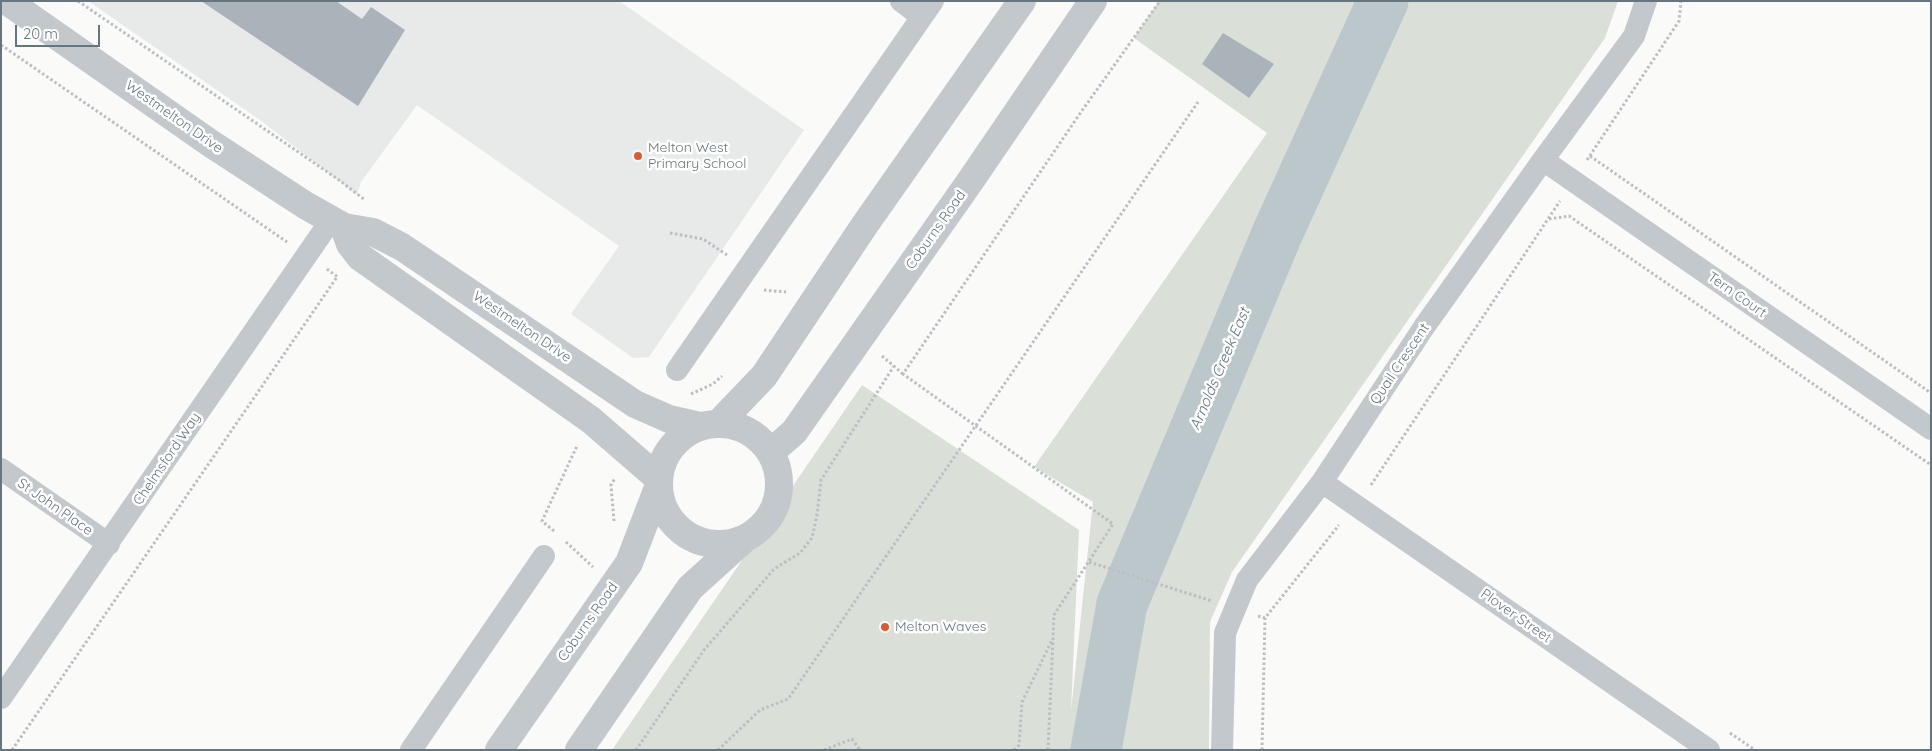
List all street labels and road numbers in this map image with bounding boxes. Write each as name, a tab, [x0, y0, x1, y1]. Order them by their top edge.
street label: Westmelton Drive	[122, 77, 226, 157]
street label: Coburns Road	[903, 187, 969, 273]
street label: Tern Court	[1704, 269, 1770, 321]
street label: Westmelton Drive	[470, 288, 574, 366]
street label: Quail Crescent	[1367, 320, 1433, 408]
street label: Chelmsford Way	[130, 410, 204, 508]
street label: St John Place	[14, 475, 96, 539]
street label: Coburns Road	[555, 579, 621, 665]
street label: Plover Street	[1477, 585, 1555, 647]

